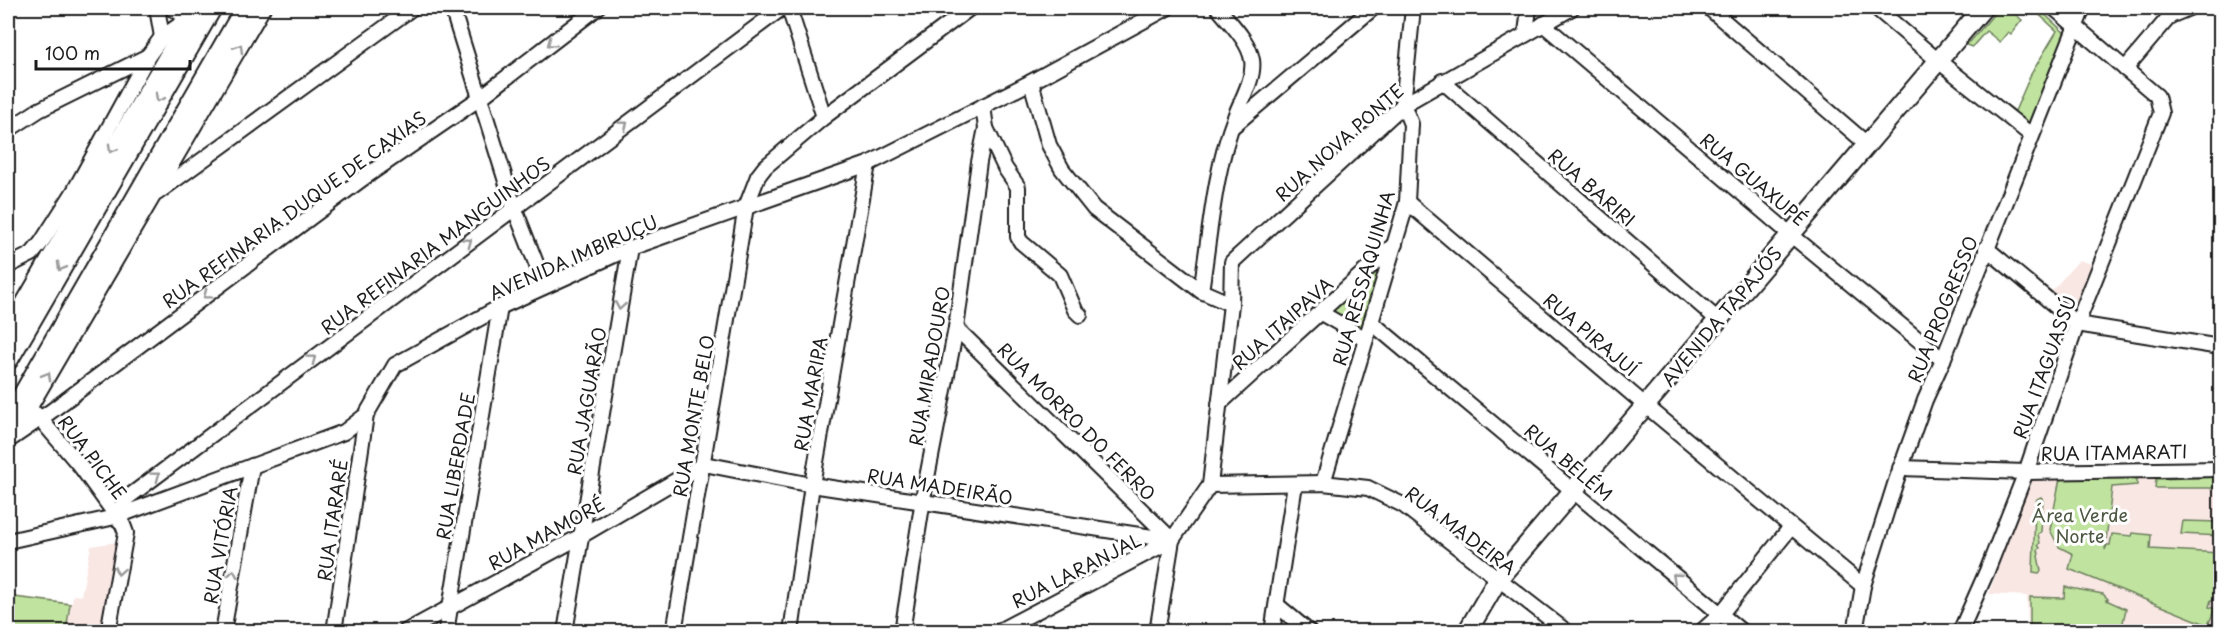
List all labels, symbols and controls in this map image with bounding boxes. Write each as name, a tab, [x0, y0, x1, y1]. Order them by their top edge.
scale bar	[36, 33, 190, 71]
one-way arrow	[546, 36, 557, 47]
text: 100 m	[45, 39, 100, 66]
one-way arrow	[232, 44, 243, 54]
street label: RUA NOVA PONTE	[1269, 77, 1409, 207]
one-way arrow	[154, 92, 166, 102]
street label: RUA REFINARIA DUQUE DE CAXIAS	[156, 104, 432, 314]
one-way arrow	[618, 122, 629, 133]
street label: RUA GUAXUPÉ	[1695, 126, 1813, 232]
street label: RUA BARIRI	[1543, 142, 1641, 232]
one-way arrow	[108, 143, 119, 153]
street label: RUA REFINARIA MANGUINHOS	[315, 150, 555, 340]
street label: RUA RESSAQUINHA	[1325, 187, 1401, 369]
street label: AVENIDA IMBIRUÇU	[484, 208, 662, 306]
street label: RUA PROGRESSO	[1900, 232, 1984, 386]
one-way arrow	[461, 238, 472, 249]
street label: AVENIDA TAPAJÓS	[1654, 240, 1788, 392]
one-way arrow	[57, 261, 68, 271]
street label: RUA ITAIPAVA	[1226, 270, 1338, 376]
street label: RUA MIRADOURO	[902, 284, 956, 448]
street label: RUA PIRAJUÍ	[1538, 286, 1644, 382]
one-way arrow	[203, 287, 214, 298]
street label: RUA ITAGUASSÚ	[2006, 292, 2082, 442]
one-way arrow	[614, 301, 627, 311]
street label: RUA JAGUARÃO	[560, 325, 612, 477]
street label: RUA MONTE BELO	[665, 333, 721, 499]
street label: RUA MARIPA	[787, 335, 833, 453]
street label: RUA MORRO DO FERRO	[992, 336, 1162, 506]
one-way arrow	[306, 355, 317, 366]
one-way arrow	[40, 372, 52, 382]
street label: RUA LIBERDADE	[429, 390, 481, 542]
street label: RUA PICHE	[52, 409, 134, 505]
street label: RUA BELÉM	[1519, 417, 1619, 507]
street label: RUA ITAMARATI	[2040, 437, 2188, 467]
street label: RUA ITARARÉ	[310, 457, 354, 583]
street label: RUA MADEIRÃO	[865, 461, 1015, 511]
one-way arrow	[150, 472, 161, 483]
street label: RUA MADEIRA	[1400, 479, 1522, 581]
street label: RUA VITÓRIA	[196, 484, 244, 606]
street label: RUA MAMORÉ	[483, 490, 609, 576]
park label: Área Verde Norte	[2032, 501, 2128, 549]
street label: RUA LARANJAL	[1007, 526, 1145, 614]
one-way arrow	[113, 566, 126, 576]
one-way arrow	[227, 569, 239, 579]
one-way arrow	[1672, 573, 1683, 584]

